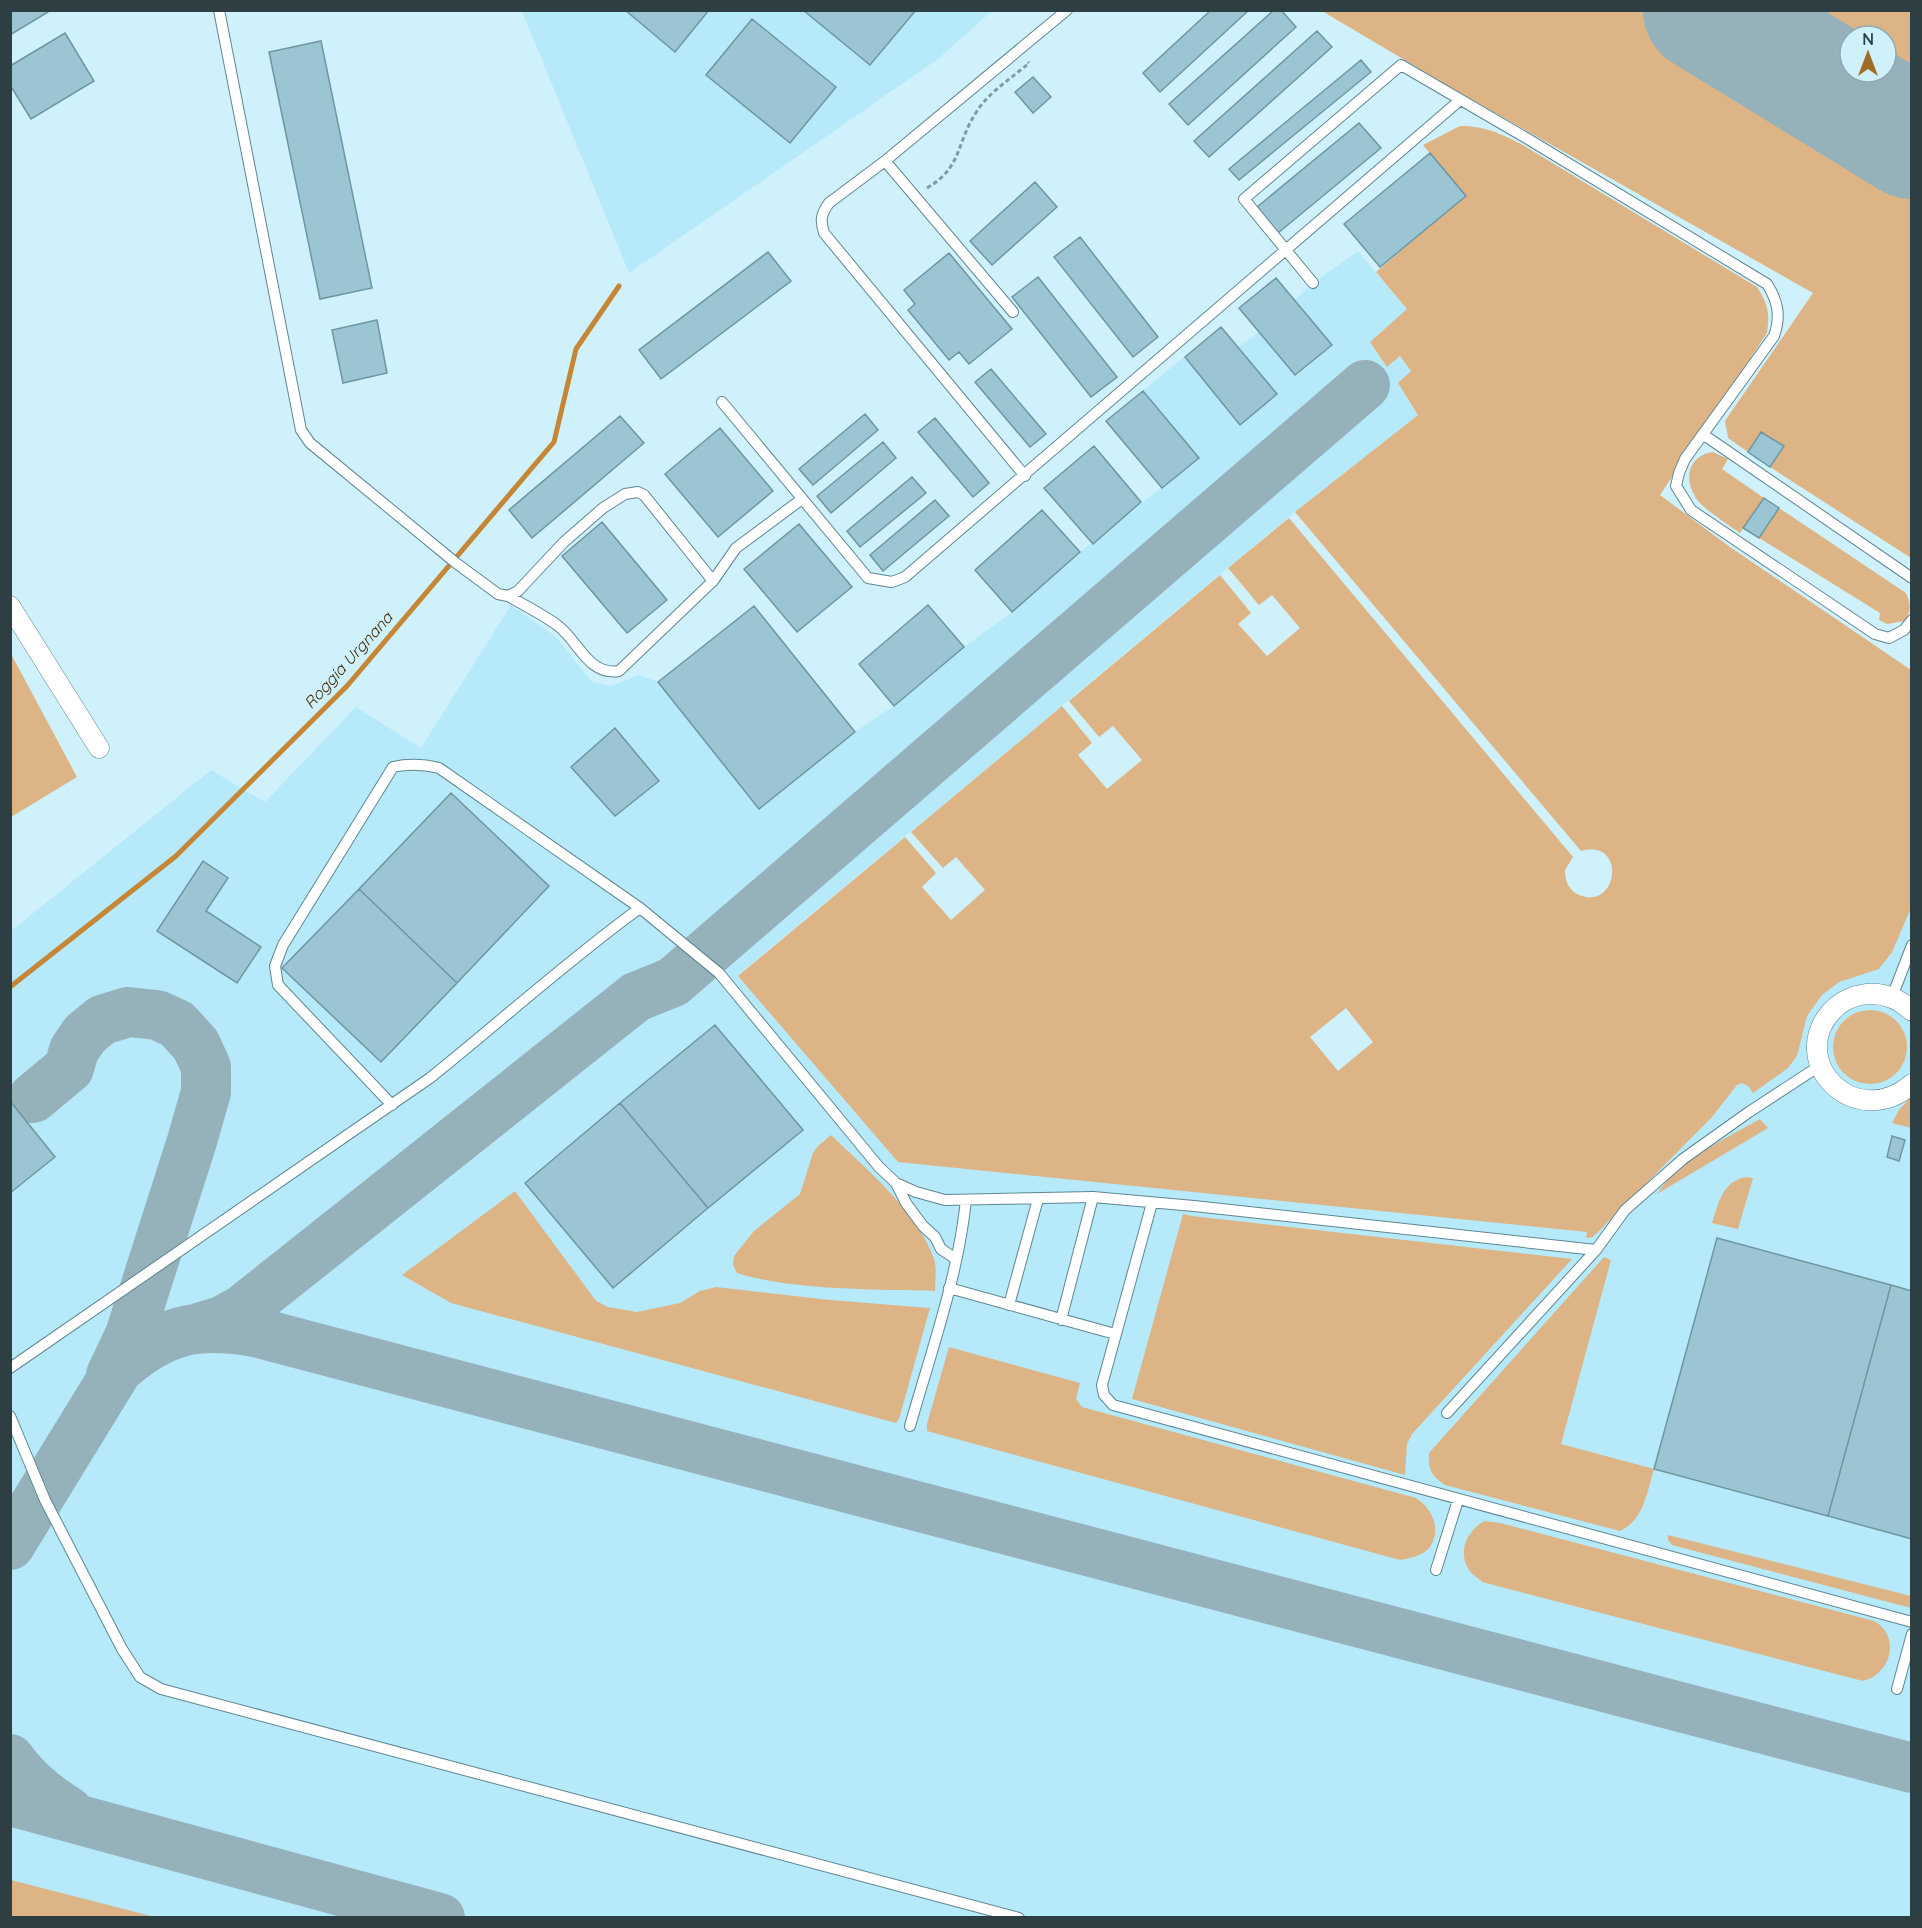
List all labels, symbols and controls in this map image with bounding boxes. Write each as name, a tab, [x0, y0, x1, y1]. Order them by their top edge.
north arrow	[1838, 24, 1898, 84]
text: N	[1862, 29, 1874, 49]
water label: Roggia Urgnana	[299, 607, 397, 712]

